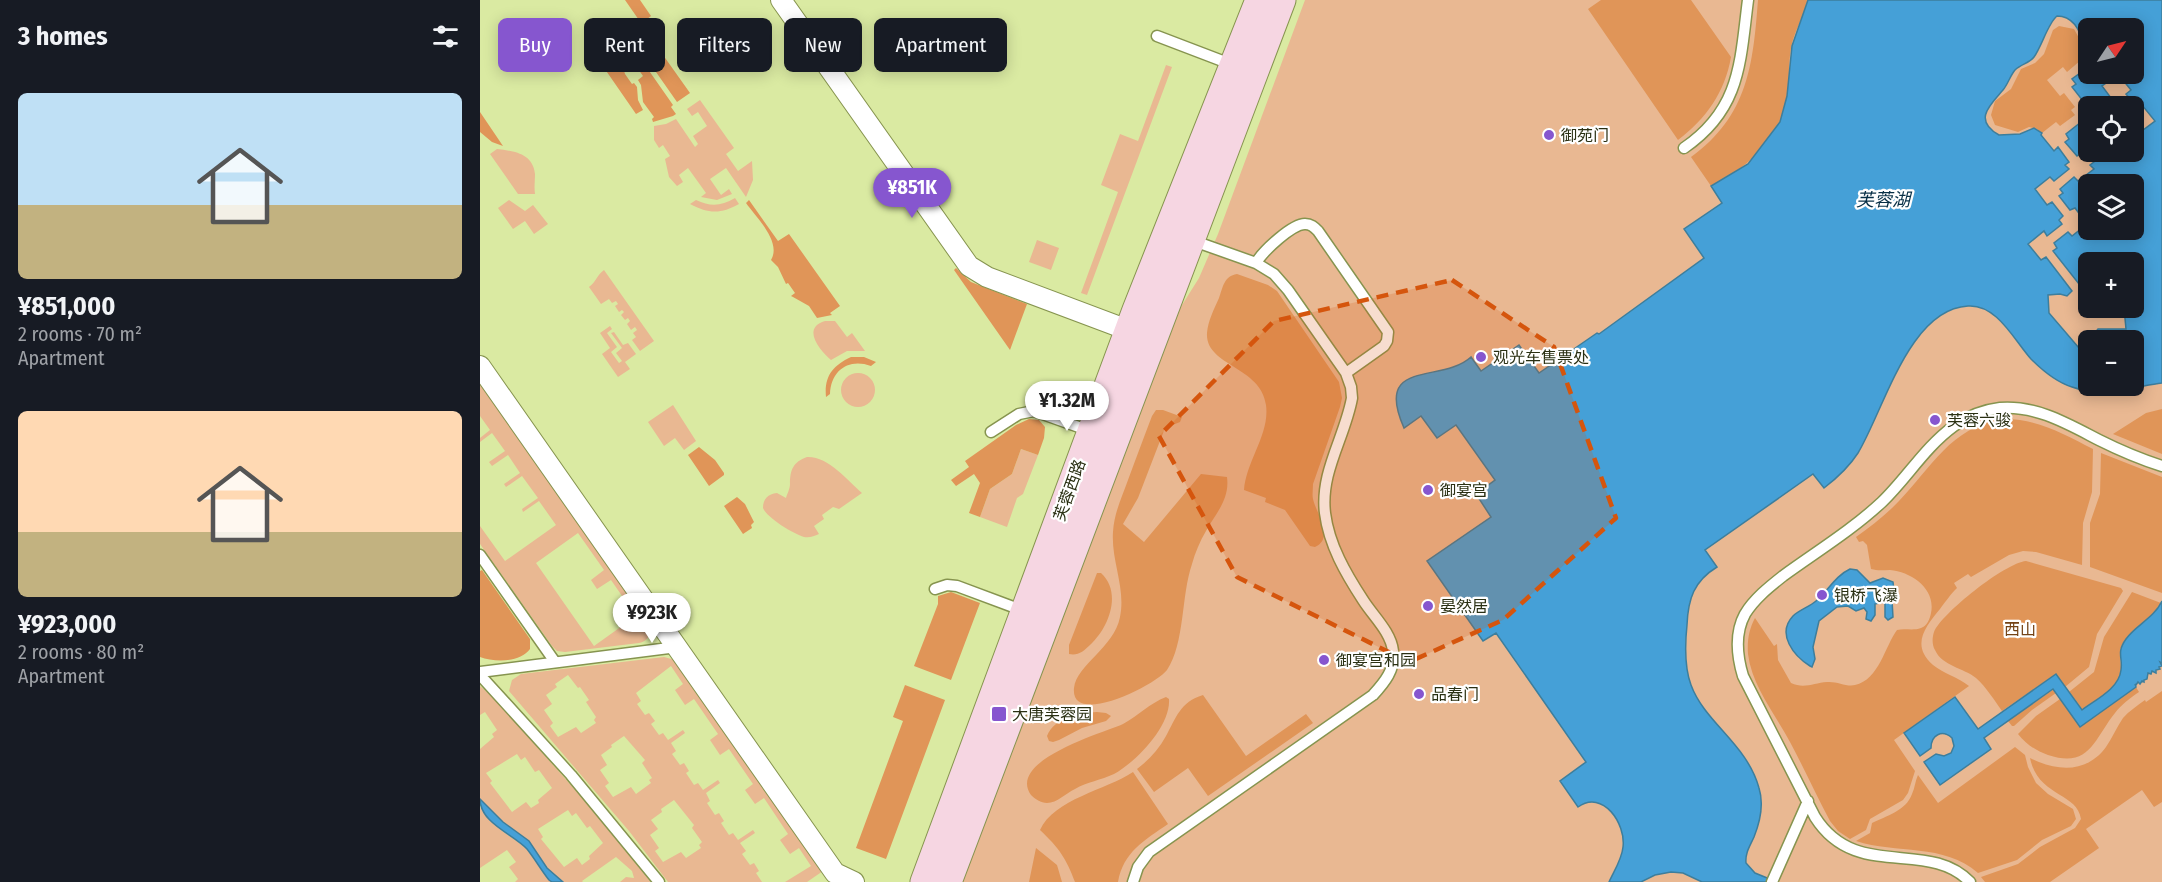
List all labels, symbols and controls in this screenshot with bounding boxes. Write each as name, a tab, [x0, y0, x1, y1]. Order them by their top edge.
chip: Buy	[498, 18, 572, 72]
chip: Rent	[584, 18, 665, 72]
chip: Filters	[677, 18, 772, 72]
chip: New	[784, 18, 862, 72]
chip: Apartment	[874, 18, 1007, 72]
north arrow	[2078, 18, 2144, 84]
map controls	[2078, 18, 2144, 396]
icon: filters	[429, 20, 462, 53]
text: 3 homes	[18, 21, 108, 52]
button: locate	[2078, 96, 2144, 162]
place label: 御苑门	[1561, 126, 1609, 145]
marker: 御苑门	[1542, 128, 1556, 142]
icon: home	[186, 132, 294, 240]
pin: ¥851K	[870, 168, 954, 219]
button: layers	[2078, 174, 2144, 240]
text: ¥851K	[887, 175, 937, 199]
water label: 芙蓉湖	[1856, 189, 1913, 211]
button: +	[2078, 252, 2144, 318]
text: ¥851,000	[18, 291, 115, 322]
text: 2 rooms · 70 m²	[18, 322, 142, 346]
button: −	[2078, 330, 2144, 396]
text: Apartment	[18, 346, 105, 370]
place label: 观光车售票处	[1493, 348, 1589, 367]
marker: 观光车售票处	[1474, 350, 1488, 364]
pin: ¥1.32M	[1018, 381, 1116, 432]
text: ¥1.32M	[1039, 388, 1095, 412]
place label: 芙蓉六骏	[1947, 411, 2011, 430]
marker: 芙蓉六骏	[1928, 413, 1942, 427]
icon: home	[186, 450, 294, 558]
street label: 芙蓉西路	[1050, 457, 1089, 523]
place label: 御宴宫	[1440, 481, 1488, 500]
marker: 御宴宫	[1421, 483, 1435, 497]
place label: 银桥飞瀑	[1834, 586, 1898, 605]
marker: 银桥飞瀑	[1815, 588, 1829, 602]
pin: ¥923K	[610, 593, 694, 644]
place label: 晏然居	[1440, 597, 1488, 616]
marker: 晏然居	[1421, 599, 1435, 613]
text: ¥923K	[627, 600, 677, 624]
text: ¥923,000	[18, 609, 117, 640]
park label: 西山	[2004, 620, 2036, 639]
text: 2 rooms · 80 m²	[18, 640, 144, 664]
place label: 御宴宫和园	[1336, 651, 1416, 670]
marker: 御宴宫和园	[1317, 653, 1331, 667]
text: Apartment	[18, 664, 105, 688]
place label: 品春门	[1431, 685, 1479, 704]
marker: 品春门	[1412, 687, 1426, 701]
marker: 大唐芙蓉园	[990, 705, 1008, 723]
place label: 大唐芙蓉园	[1012, 705, 1092, 724]

